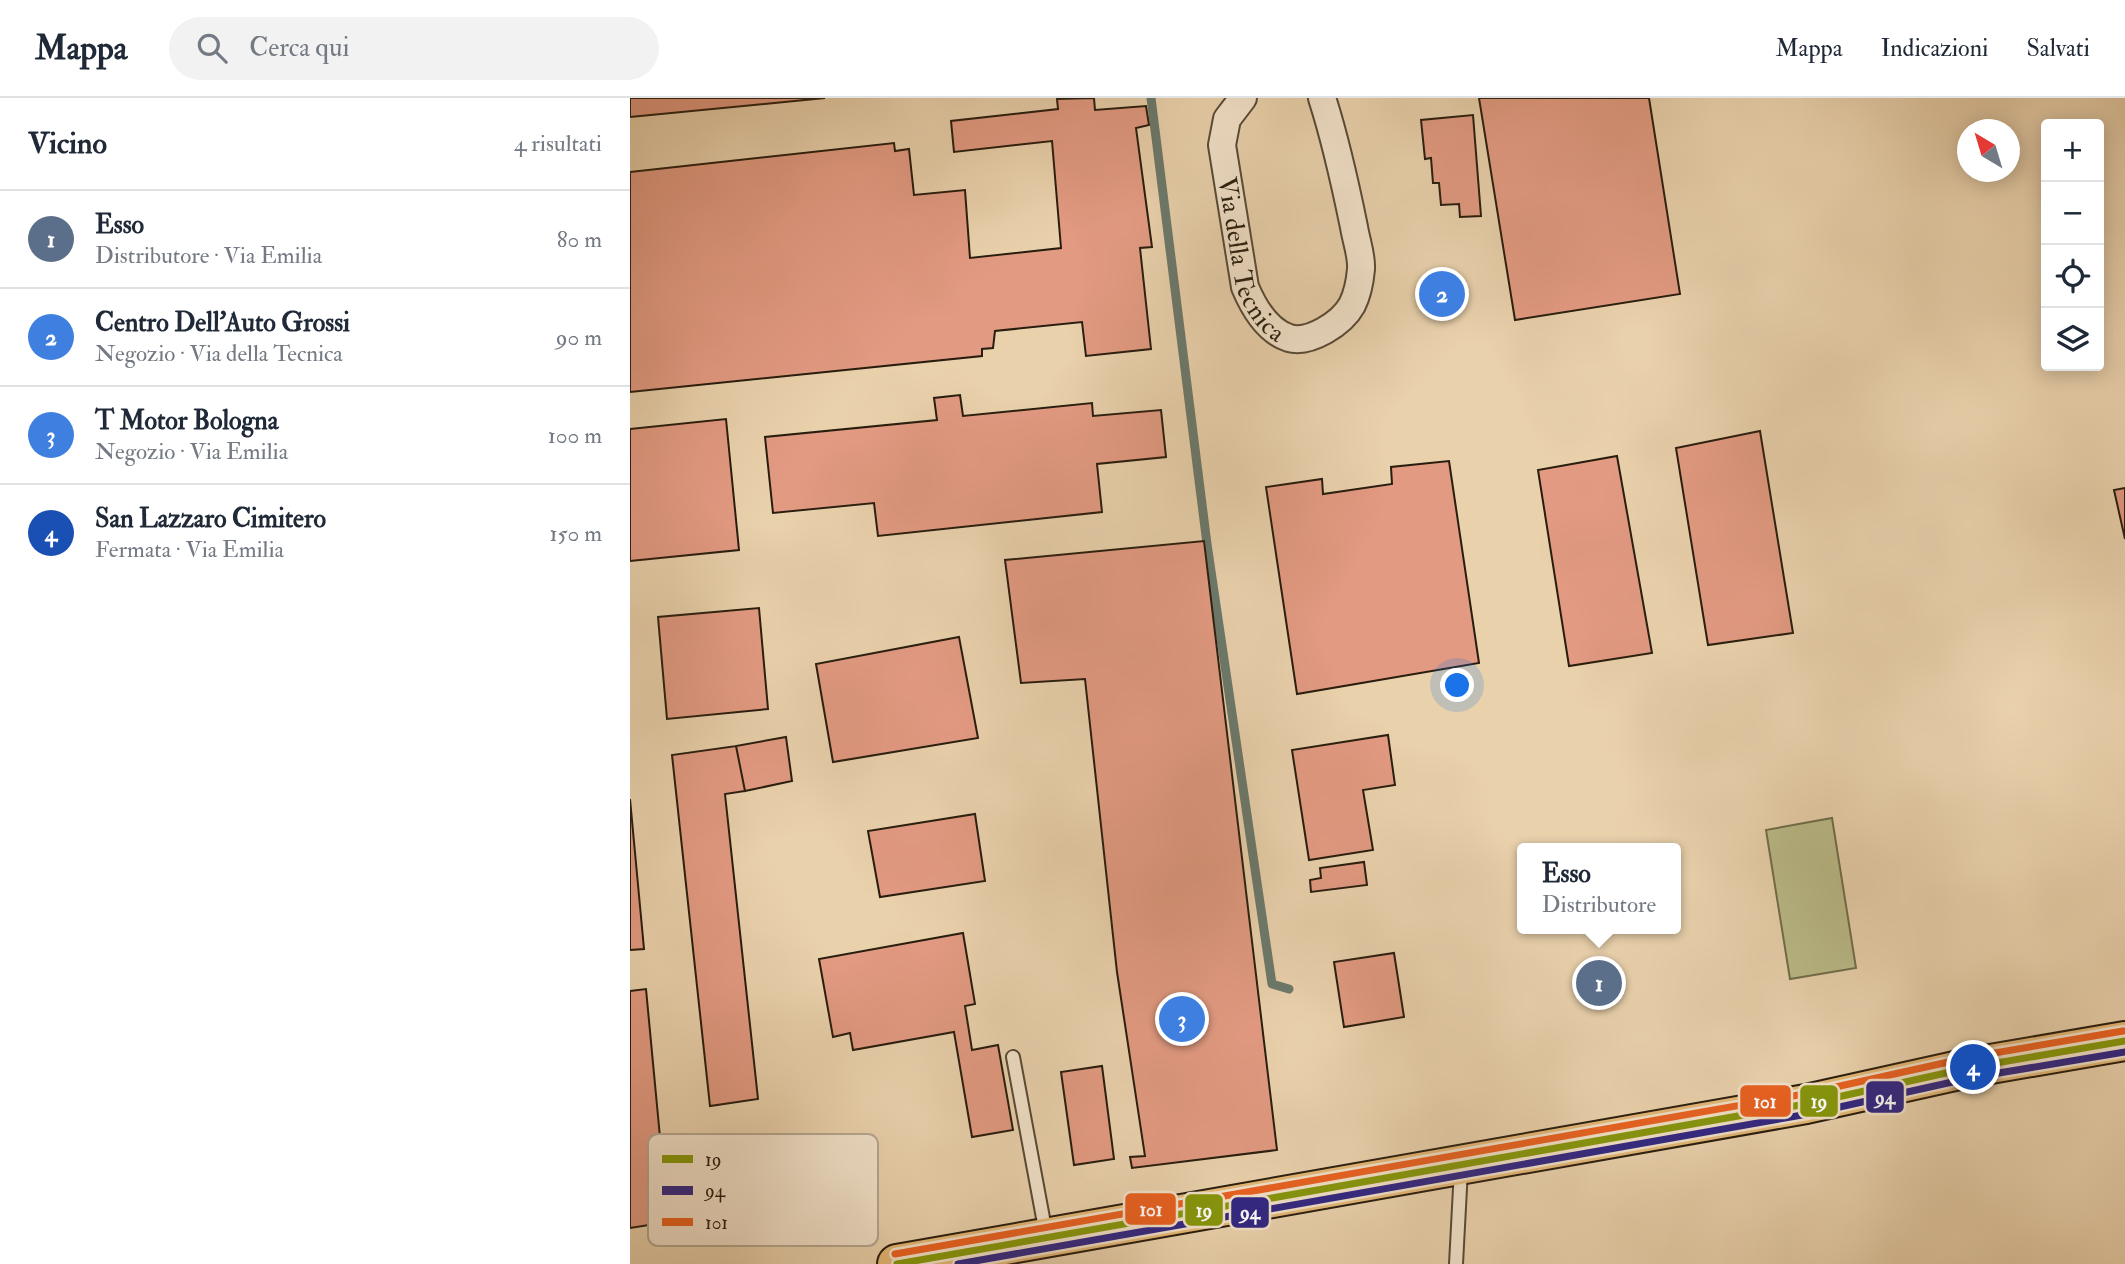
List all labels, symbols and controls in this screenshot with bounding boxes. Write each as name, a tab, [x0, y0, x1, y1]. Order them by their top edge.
search box	[169, 17, 659, 80]
text: Mappa	[35, 28, 127, 69]
icon: search	[193, 29, 231, 67]
text: Cerca qui	[249, 32, 349, 64]
text: Mappa	[1776, 33, 1843, 64]
text: Indicazioni	[1881, 33, 1988, 64]
text: Salvati	[2026, 33, 2090, 64]
north arrow	[1957, 119, 2020, 182]
map controls	[2041, 119, 2104, 371]
button: +	[2041, 119, 2104, 182]
text: Vicino	[28, 125, 107, 162]
text: 4 risultati	[514, 129, 602, 158]
street label: Via della Tecnica	[1210, 175, 1291, 350]
button: −	[2041, 182, 2104, 245]
text: Esso	[95, 209, 144, 241]
text: 1	[47, 225, 55, 254]
text: 80 m	[557, 225, 602, 254]
text: Distributore · Via Emilia	[95, 241, 322, 270]
button: locate	[2041, 245, 2104, 308]
pin: 2	[1419, 268, 1465, 320]
text: Centro Dell'Auto Grossi	[95, 307, 350, 339]
button: layers	[2041, 308, 2104, 371]
text: 2	[45, 323, 57, 352]
text: 90 m	[556, 323, 602, 352]
text: Negozio · Via della Tecnica	[95, 339, 343, 368]
text: T Motor Bologna	[95, 405, 278, 437]
text: 3	[47, 421, 55, 450]
text: 100 m	[548, 421, 602, 450]
text: Negozio · Via Emilia	[95, 437, 288, 466]
text: San Lazzaro Cimitero	[95, 503, 326, 535]
text: 4	[45, 519, 57, 548]
text: 150 m	[549, 519, 602, 548]
text: Fermata · Via Emilia	[95, 535, 284, 564]
your location	[1440, 668, 1474, 702]
popup	[1517, 843, 1681, 934]
text: Esso	[1542, 858, 1591, 890]
text: Distributore	[1542, 890, 1656, 919]
pin: 1	[1576, 957, 1622, 1009]
pin: 3	[1159, 993, 1205, 1045]
pin: 4	[1950, 1041, 1996, 1093]
line badge: 94	[1865, 1080, 1905, 1114]
line badge: 101	[1739, 1084, 1792, 1118]
line badge: 19	[1799, 1084, 1839, 1118]
text: 94	[1873, 1086, 1897, 1110]
text: 101	[1753, 1090, 1777, 1114]
text: 19	[1811, 1090, 1827, 1114]
legend	[648, 1134, 878, 1246]
text: 19	[705, 1148, 721, 1172]
text: 94	[703, 1179, 726, 1203]
line badge: 101	[1124, 1192, 1177, 1226]
line badge: 19	[1184, 1193, 1224, 1227]
line badge: 94	[1230, 1196, 1270, 1229]
text: 101	[1139, 1198, 1163, 1222]
text: 19	[1196, 1199, 1212, 1223]
text: 94	[1238, 1201, 1262, 1225]
text: 101	[705, 1211, 728, 1235]

